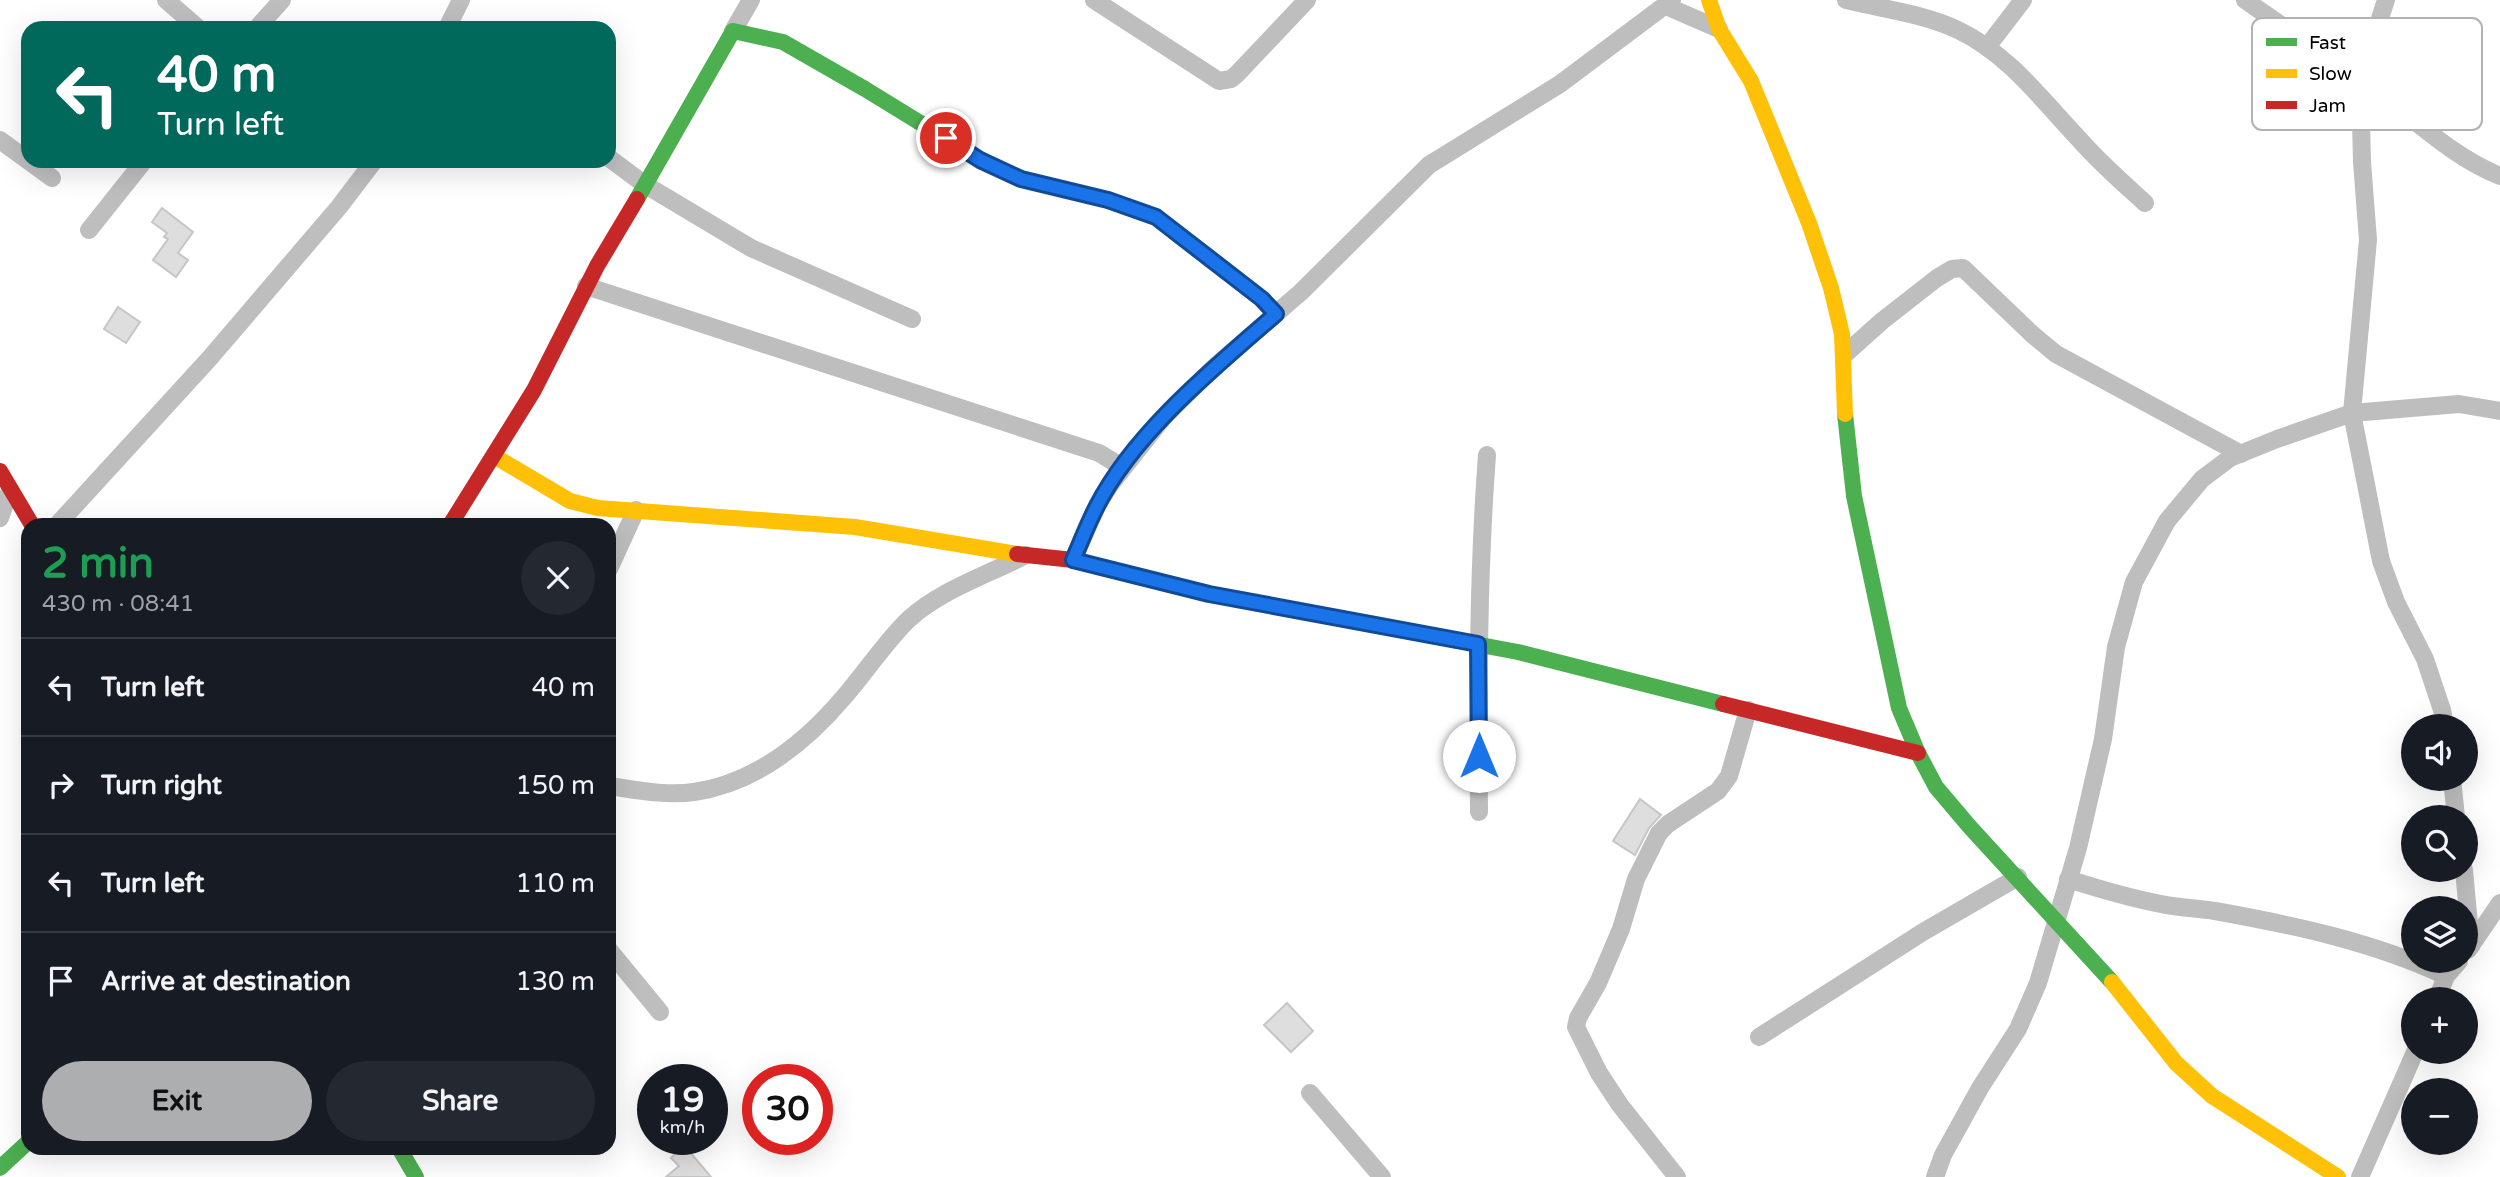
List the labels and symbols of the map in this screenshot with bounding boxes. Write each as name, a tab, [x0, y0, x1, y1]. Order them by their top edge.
legend	[2252, 18, 2482, 130]
text: Fast	[2309, 32, 2346, 54]
text: Slow	[2309, 63, 2352, 85]
text: Jam	[2309, 95, 2346, 117]
pin	[916, 108, 976, 168]
position arrow	[1442, 719, 1516, 793]
speed limit sign: 30	[742, 1064, 833, 1155]

